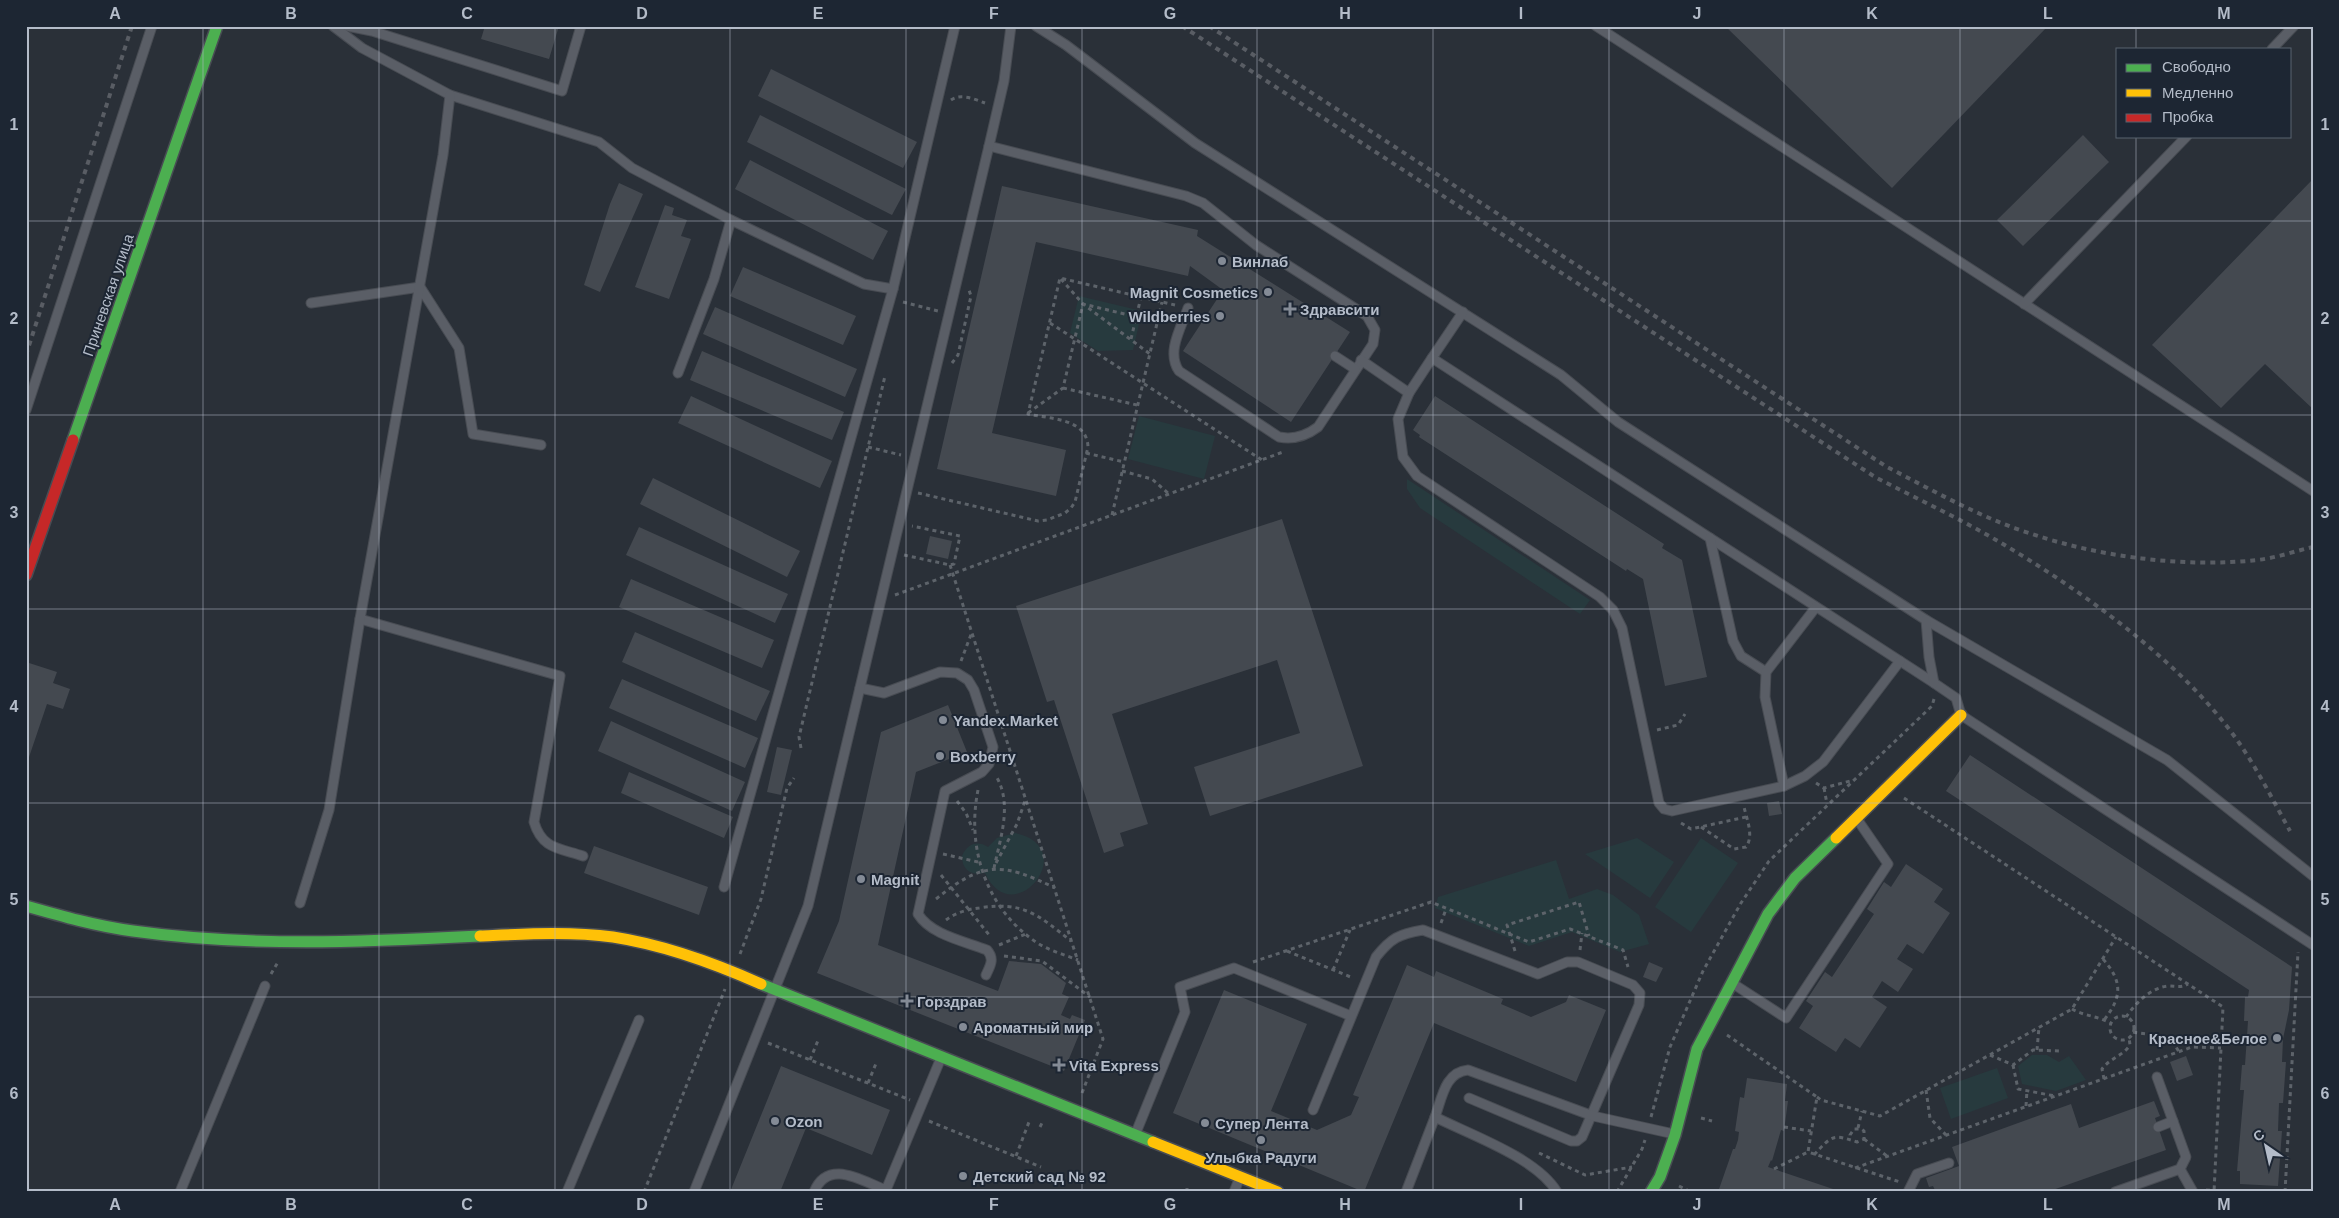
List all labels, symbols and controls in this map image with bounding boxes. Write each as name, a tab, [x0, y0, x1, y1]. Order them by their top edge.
text: A	[109, 5, 121, 22]
text: B	[285, 5, 297, 22]
text: C	[461, 5, 473, 22]
text: D	[636, 5, 648, 22]
text: E	[813, 5, 824, 22]
text: F	[989, 5, 999, 22]
text: G	[1164, 5, 1176, 22]
text: H	[1339, 5, 1351, 22]
text: I	[1519, 5, 1523, 22]
text: J	[1693, 5, 1701, 22]
text: K	[1866, 5, 1878, 22]
text: L	[2043, 5, 2053, 22]
text: M	[2217, 5, 2231, 22]
legend	[2116, 48, 2292, 138]
text: Свободно	[2162, 58, 2231, 75]
text: Медленно	[2162, 84, 2233, 101]
text: Пробка	[2162, 108, 2214, 125]
text: 1	[10, 116, 19, 133]
text: 1	[2321, 116, 2330, 133]
street label: Приневская улица	[79, 231, 137, 358]
place label: Винлаб	[1232, 253, 1288, 270]
marker: Винлаб	[1216, 255, 1228, 267]
place label: Magnit Cosmetics	[1130, 284, 1258, 301]
marker: Magnit Cosmetics	[1262, 286, 1274, 298]
place label: Здравсити	[1300, 301, 1379, 318]
marker: Здравсити	[1284, 303, 1296, 315]
place label: Wildberries	[1128, 308, 1210, 325]
text: 2	[10, 310, 19, 327]
marker: Wildberries	[1214, 310, 1226, 322]
text: 2	[2321, 310, 2330, 327]
text: 3	[10, 504, 19, 521]
text: 3	[2321, 504, 2330, 521]
text: 4	[10, 698, 19, 715]
text: 4	[2321, 698, 2330, 715]
place label: Yandex.Market	[953, 712, 1058, 729]
marker: Yandex.Market	[937, 714, 949, 726]
place label: Boxberry	[950, 748, 1017, 765]
marker: Boxberry	[934, 750, 946, 762]
place label: Magnit	[871, 871, 919, 888]
marker: Magnit	[855, 873, 867, 885]
text: 5	[10, 891, 19, 908]
text: 5	[2321, 891, 2330, 908]
place label: Горздрав	[917, 993, 987, 1010]
marker: Горздрав	[901, 995, 913, 1007]
place label: Ароматный мир	[973, 1019, 1093, 1036]
marker: Ароматный мир	[957, 1021, 969, 1033]
place label: Красное&Белое	[2149, 1030, 2267, 1047]
marker: Красное&Белое	[2271, 1032, 2283, 1044]
place label: Vita Express	[1069, 1057, 1159, 1074]
marker: Vita Express	[1053, 1059, 1065, 1071]
text: 6	[10, 1085, 19, 1102]
text: 6	[2321, 1085, 2330, 1102]
place label: Ozon	[785, 1113, 823, 1130]
marker: Ozon	[769, 1115, 781, 1127]
place label: Супер Лента	[1215, 1115, 1309, 1132]
marker: Супер Лента	[1199, 1117, 1211, 1129]
north arrow	[2242, 1120, 2292, 1170]
text: С	[2250, 1126, 2267, 1145]
marker: Улыбка Радуги	[1255, 1134, 1267, 1146]
place label: Улыбка Радуги	[1205, 1149, 1317, 1166]
place label: Детский сад № 92	[973, 1168, 1106, 1185]
marker: Детский сад № 92	[957, 1170, 969, 1182]
text: A	[109, 1196, 121, 1213]
text: B	[285, 1196, 297, 1213]
text: C	[461, 1196, 473, 1213]
text: D	[636, 1196, 648, 1213]
text: E	[813, 1196, 824, 1213]
text: F	[989, 1196, 999, 1213]
text: G	[1164, 1196, 1176, 1213]
text: H	[1339, 1196, 1351, 1213]
text: I	[1519, 1196, 1523, 1213]
text: J	[1693, 1196, 1701, 1213]
text: K	[1866, 1196, 1878, 1213]
text: L	[2043, 1196, 2053, 1213]
text: M	[2217, 1196, 2231, 1213]

